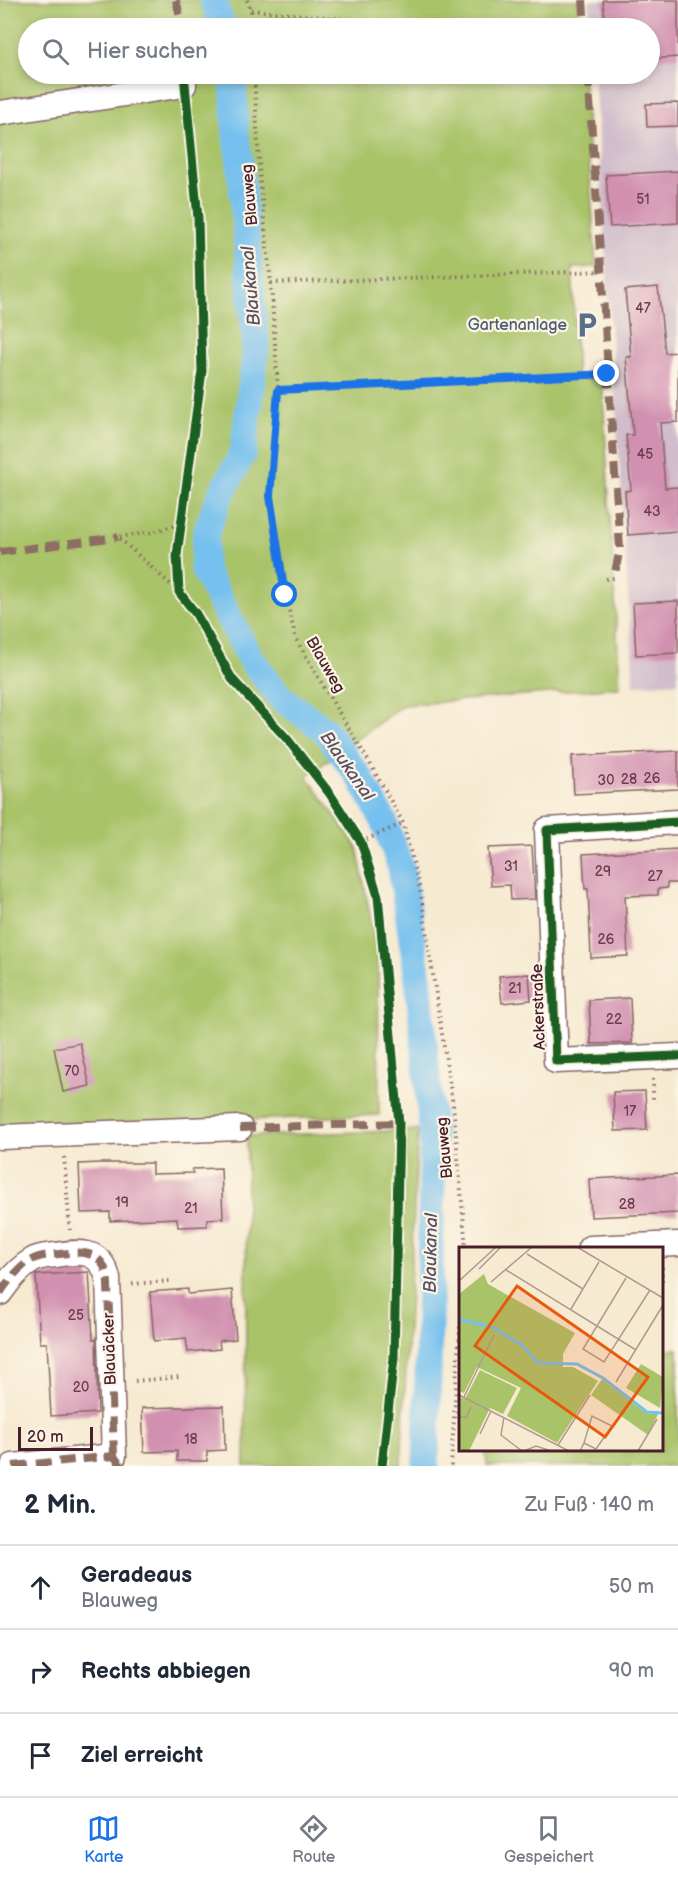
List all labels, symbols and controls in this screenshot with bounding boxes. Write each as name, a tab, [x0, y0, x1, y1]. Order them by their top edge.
search box	[18, 18, 660, 84]
icon: search	[39, 35, 72, 68]
text: Hier suchen	[87, 38, 208, 65]
street label: Blauweg	[238, 163, 262, 227]
house number: 51	[636, 191, 650, 208]
water label: Blaukanal	[237, 245, 265, 327]
house number: 47	[635, 300, 651, 317]
parking icon: Gartenanlage	[572, 310, 602, 340]
place label: Gartenanlage	[468, 316, 568, 335]
route end	[593, 360, 619, 386]
house number: 45	[637, 446, 653, 463]
house number: 43	[643, 503, 661, 520]
route start	[271, 581, 297, 607]
street label: Blauweg	[301, 634, 349, 696]
water label: Blaukanal	[316, 727, 379, 805]
house number: 26	[644, 770, 661, 787]
house number: 28	[621, 771, 637, 788]
house number: 30	[598, 772, 614, 789]
house number: 31	[504, 858, 518, 875]
house number: 29	[595, 863, 611, 880]
house number: 27	[647, 868, 663, 885]
house number: 26	[598, 931, 615, 948]
street label: Ackerstraße	[528, 963, 550, 1051]
house number: 21	[508, 980, 522, 997]
house number: 22	[606, 1011, 623, 1028]
house number: 70	[64, 1063, 80, 1080]
house number: 17	[624, 1103, 636, 1120]
street label: Blauweg	[433, 1116, 457, 1180]
house number: 19	[115, 1194, 129, 1211]
house number: 28	[619, 1196, 635, 1213]
house number: 21	[184, 1200, 198, 1217]
water label: Blaukanal	[420, 1212, 442, 1293]
inset map	[459, 1247, 663, 1451]
house number: 25	[68, 1307, 84, 1324]
street label: Blauäcker	[99, 1312, 121, 1386]
house number: 20	[73, 1379, 89, 1396]
scale bar	[18, 1424, 93, 1452]
text: 20 m	[27, 1428, 63, 1447]
house number: 18	[184, 1431, 198, 1448]
text: 2 Min.	[24, 1490, 96, 1521]
text: Zu Fuß · 140 m	[525, 1493, 654, 1517]
text: Geradeaus	[81, 1562, 192, 1589]
icon: ahead	[24, 1571, 57, 1604]
text: 50 m	[609, 1575, 654, 1599]
text: Blauweg	[81, 1589, 158, 1613]
icon: right	[24, 1655, 57, 1688]
text: Rechts abbiegen	[81, 1658, 251, 1685]
text: 90 m	[609, 1659, 654, 1683]
icon: arrive	[24, 1739, 57, 1772]
text: Ziel erreicht	[81, 1742, 203, 1769]
tab: Karte	[84, 1812, 123, 1867]
tab: Route	[292, 1812, 335, 1867]
tab: Gespeichert	[504, 1812, 594, 1867]

